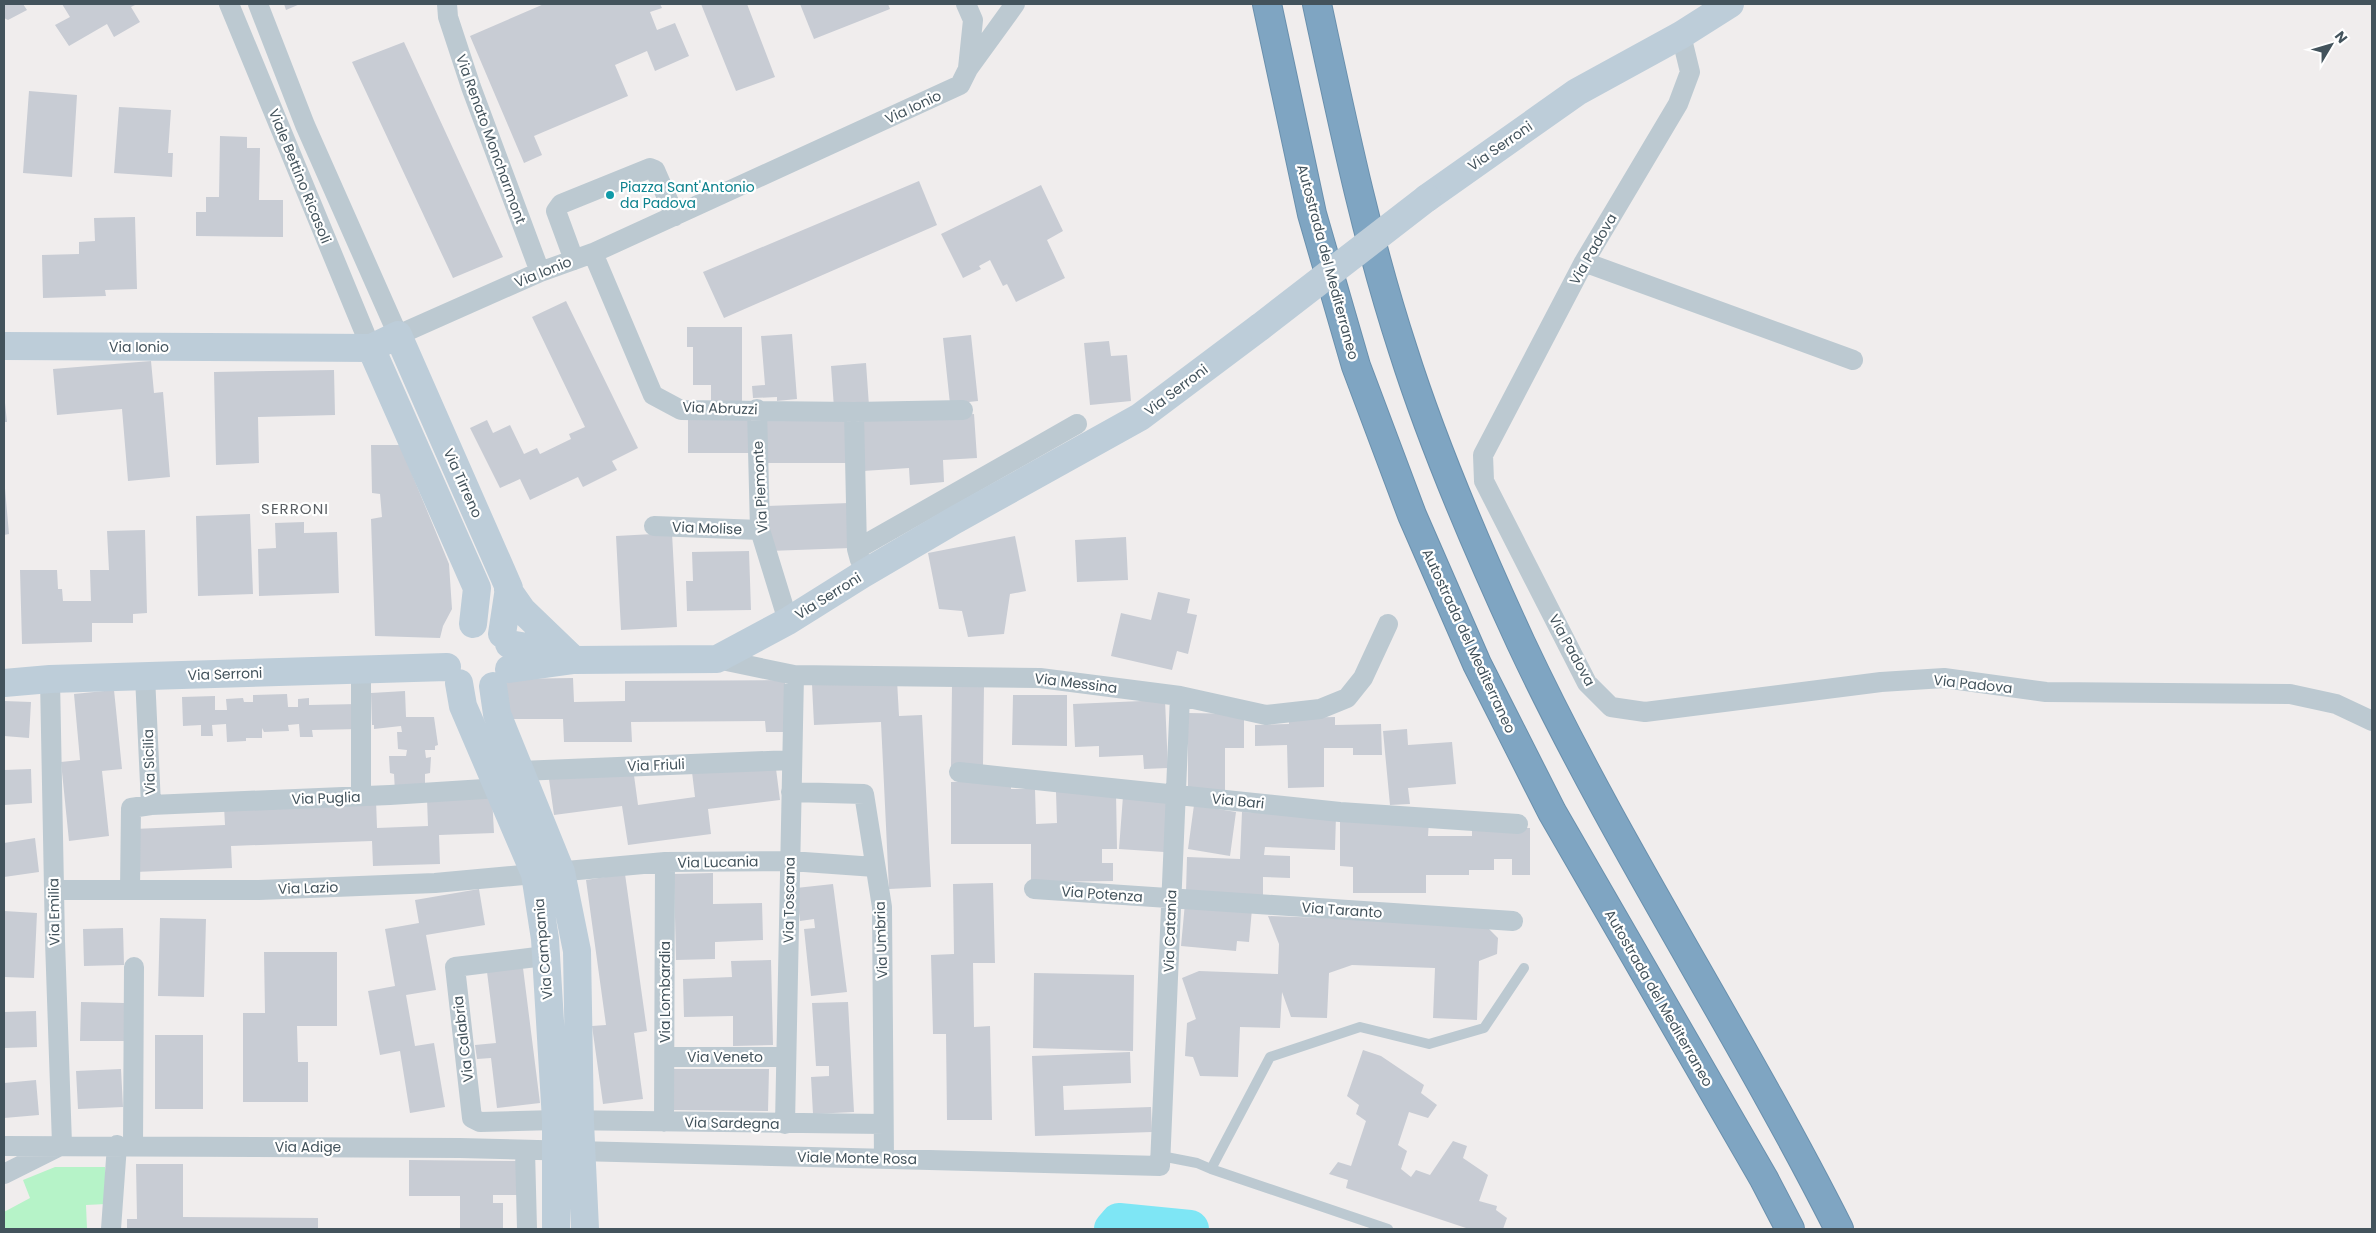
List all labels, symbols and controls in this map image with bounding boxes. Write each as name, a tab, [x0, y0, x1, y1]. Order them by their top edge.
north arrow	[2306, 20, 2356, 70]
text: N	[2330, 27, 2352, 47]
street label: Via Renato Moncharmont	[451, 51, 531, 227]
street label: Via Ionio	[882, 85, 944, 129]
street label: Viale Bettino Ricasoli	[264, 106, 336, 246]
street label: Via Serroni	[1464, 116, 1536, 176]
street label: Autostrada del Mediterraneo	[1292, 162, 1364, 362]
place label: Piazza Sant'Antonio da Padova	[620, 177, 755, 213]
marker: Piazza Sant'Antonio da Padova	[604, 189, 616, 201]
street label: Via Padova	[1564, 210, 1622, 288]
street label: Via Ionio	[511, 252, 575, 292]
street label: Via Ionio	[109, 337, 169, 357]
street label: Via Serroni	[1140, 359, 1212, 421]
street label: Via Abruzzi	[682, 397, 758, 419]
street label: Via Piemonte	[748, 440, 772, 534]
street label: Via Tirreno	[439, 445, 487, 521]
district label: SERRONI	[261, 498, 329, 519]
street label: Via Molise	[672, 517, 743, 539]
street label: Autostrada del Mediterraneo	[1417, 545, 1521, 737]
street label: Via Serroni	[791, 568, 865, 624]
street label: Via Padova	[1544, 610, 1600, 690]
street label: Via Serroni	[187, 663, 263, 685]
street label: Via Messina	[1033, 668, 1119, 698]
street label: Via Padova	[1932, 670, 2014, 698]
street label: Via Sicilia	[138, 729, 160, 795]
street label: Via Friuli	[627, 754, 685, 776]
street label: Via Puglia	[291, 787, 361, 809]
street label: Via Bari	[1211, 788, 1265, 814]
street label: Via Lucania	[677, 851, 759, 873]
street label: Via Toscana	[778, 857, 800, 943]
street label: Via Lazio	[277, 877, 339, 899]
street label: Via Emilia	[43, 878, 65, 946]
street label: Via Potenza	[1061, 881, 1143, 907]
street label: Via Catania	[1159, 889, 1181, 973]
street label: Via Taranto	[1301, 897, 1383, 923]
street label: Via Campania	[529, 898, 557, 1000]
street label: Via Umbria	[870, 901, 892, 979]
street label: Autostrada del Mediterraneo	[1600, 906, 1718, 1090]
street label: Via Lombardia	[655, 941, 675, 1043]
street label: Via Calabria	[448, 995, 478, 1083]
street label: Via Veneto	[687, 1047, 763, 1067]
street label: Via Sardegna	[684, 1112, 780, 1134]
street label: Via Adige	[275, 1137, 342, 1157]
street label: Viale Monte Rosa	[797, 1147, 917, 1169]

